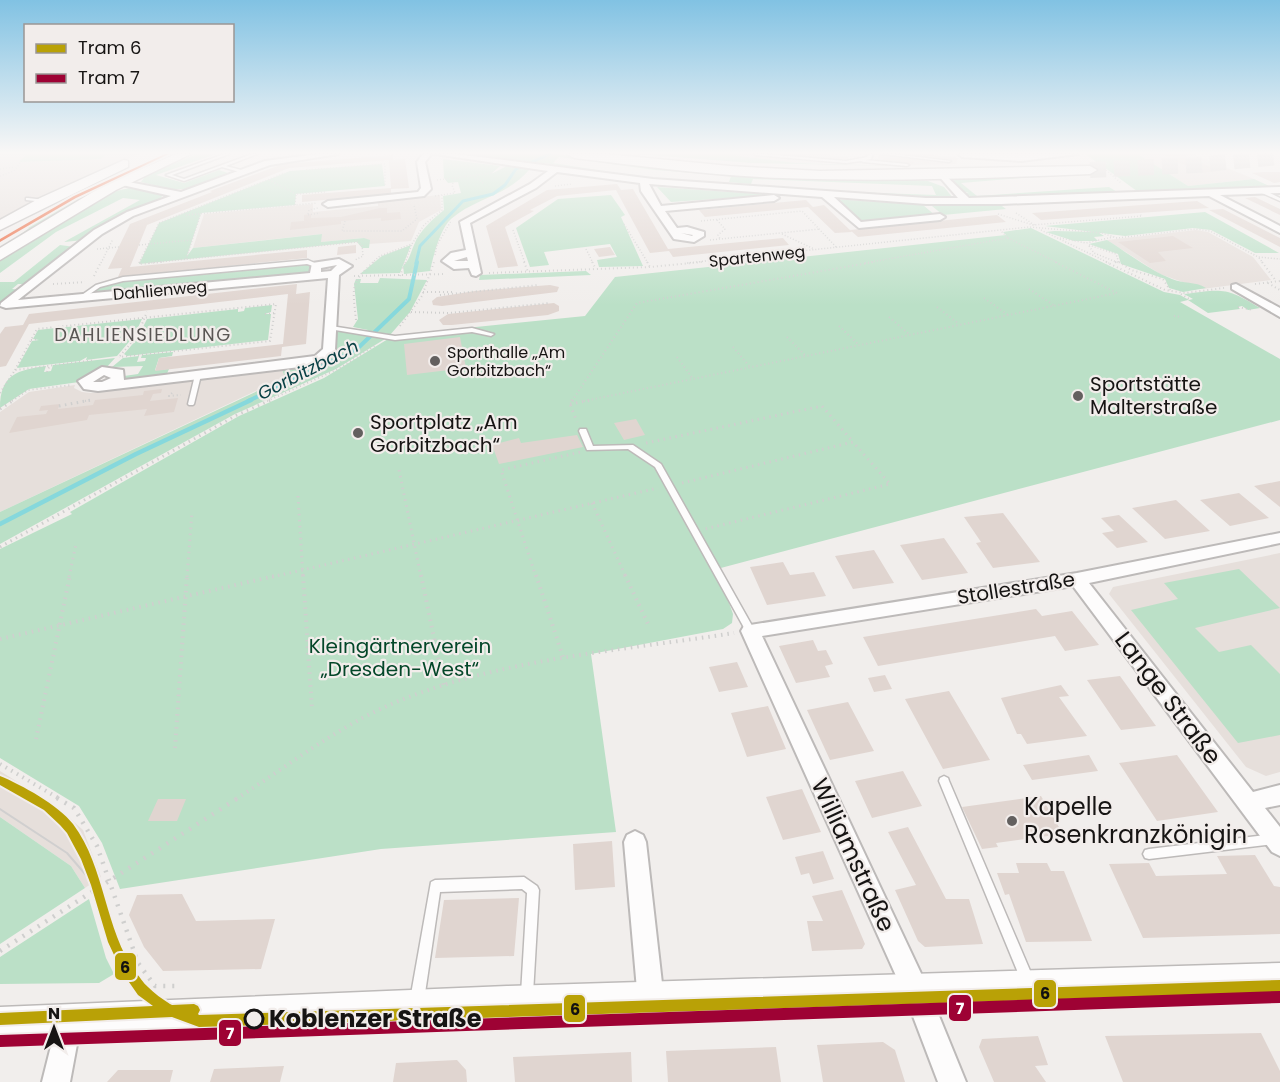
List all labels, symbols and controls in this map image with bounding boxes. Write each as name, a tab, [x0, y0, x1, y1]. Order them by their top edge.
legend	[24, 24, 234, 102]
text: Tram 6	[78, 35, 141, 60]
text: Tram 7	[78, 65, 140, 90]
street label: Spartenweg	[708, 240, 806, 273]
street label: Dahlienweg	[112, 275, 208, 306]
district label: DAHLIENSIEDLUNG	[54, 322, 232, 347]
water label: Gorbitzbach	[253, 333, 363, 406]
place label: Sporthalle „Am Gorbitzbach“	[447, 341, 565, 382]
marker: Sporthalle „Am Gorbitzbach“	[428, 354, 442, 368]
place label: Sportstätte Malterstraße	[1090, 370, 1218, 421]
marker: Sportstätte Malterstraße	[1071, 389, 1085, 403]
place label: Sportplatz „Am Gorbitzbach“	[370, 408, 518, 459]
marker: Sportplatz „Am Gorbitzbach“	[351, 426, 365, 440]
street label: Stollestraße	[955, 565, 1077, 611]
street label: Lange Straße	[1107, 624, 1229, 771]
park label: Kleingärtnerverein „Dresden-West“	[309, 632, 491, 683]
street label: Williamstraße	[803, 773, 903, 937]
place label: Kapelle Rosenkranzkönigin	[1024, 790, 1247, 851]
marker: Kapelle Rosenkranzkönigin	[1005, 814, 1019, 828]
line badge: 6	[114, 952, 137, 981]
text: 6	[120, 956, 130, 979]
line badge: 6	[1033, 979, 1057, 1008]
text: 6	[1040, 982, 1050, 1005]
line badge: 6	[563, 994, 586, 1023]
line badge: 7	[948, 994, 972, 1022]
text: 7	[956, 997, 965, 1020]
north arrow	[24, 998, 84, 1058]
text: 6	[570, 998, 580, 1021]
text: N	[48, 1002, 60, 1025]
place label: Koblenzer Straße	[269, 1002, 482, 1035]
marker: Koblenzer Straße	[244, 1009, 264, 1029]
line badge: 7	[218, 1019, 242, 1047]
text: 7	[226, 1022, 235, 1045]

